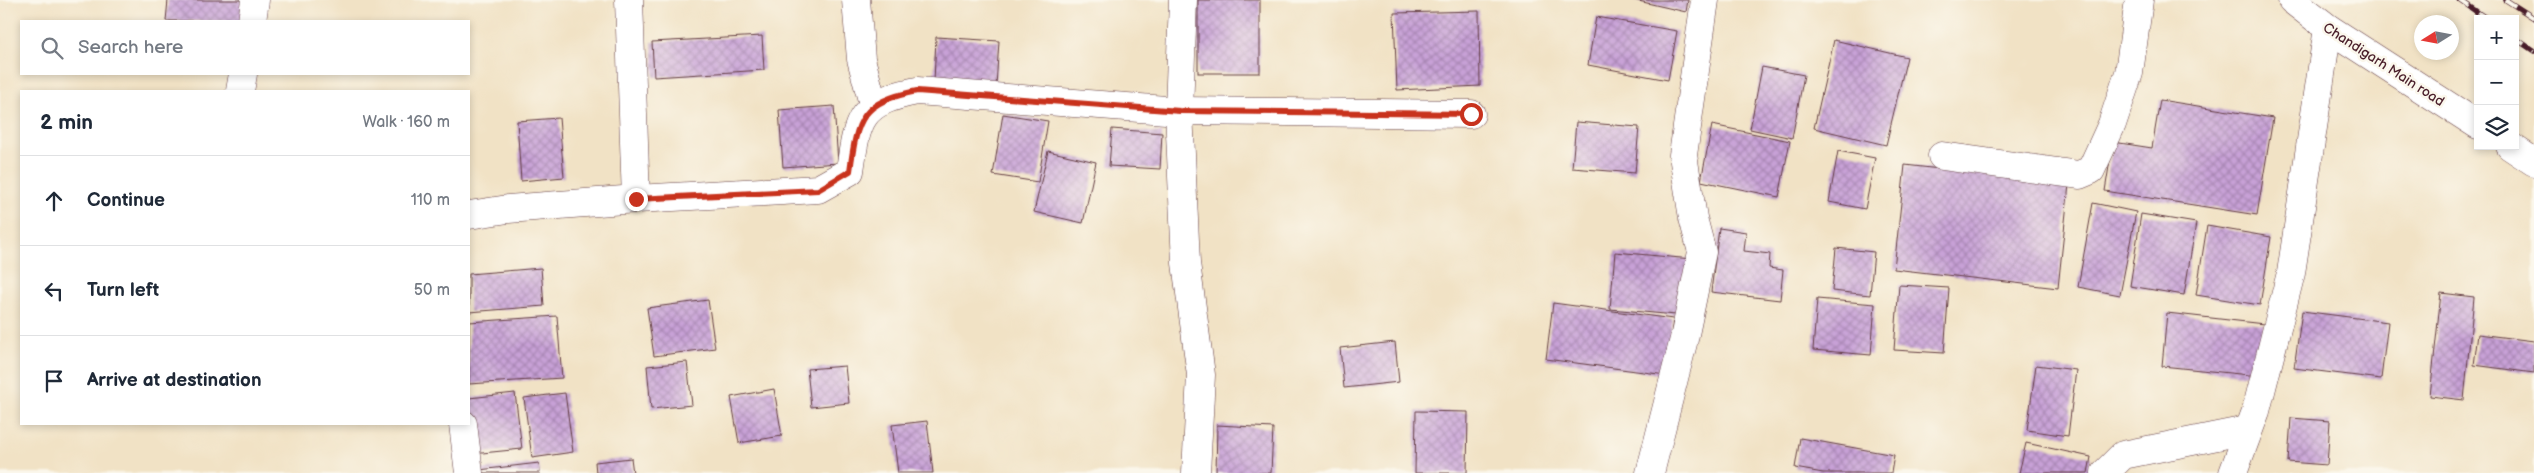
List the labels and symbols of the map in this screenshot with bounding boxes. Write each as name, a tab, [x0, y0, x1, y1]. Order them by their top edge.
north arrow	[2414, 15, 2459, 60]
street label: Chandigarh Main road	[2320, 19, 2448, 110]
route start	[1460, 103, 1483, 126]
route end	[625, 188, 648, 211]

